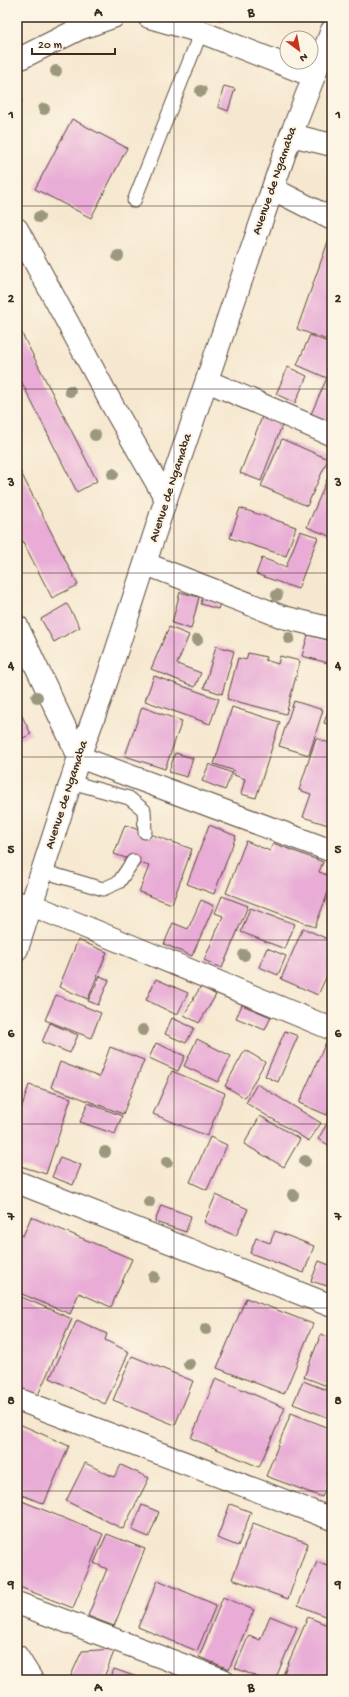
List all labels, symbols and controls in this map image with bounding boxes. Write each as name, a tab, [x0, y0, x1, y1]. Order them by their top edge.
text: A	[93, 6, 103, 21]
text: B	[247, 6, 256, 21]
scale bar	[32, 30, 115, 56]
north arrow	[279, 30, 319, 70]
text: 20 m	[38, 39, 63, 53]
text: N	[297, 50, 309, 64]
text: 1	[7, 108, 14, 123]
text: 1	[334, 108, 341, 123]
street label: Avenue de Ngamaba	[249, 124, 301, 237]
text: 2	[8, 292, 15, 307]
text: 2	[335, 292, 342, 307]
street label: Avenue de Ngamaba	[146, 431, 196, 544]
text: 3	[7, 476, 15, 491]
text: 3	[334, 476, 342, 491]
text: 4	[7, 659, 15, 674]
text: 4	[334, 659, 342, 674]
street label: Avenue de Ngamaba	[42, 738, 92, 851]
text: 5	[8, 843, 15, 858]
text: 5	[335, 843, 342, 858]
text: 6	[8, 1027, 15, 1042]
text: 6	[335, 1027, 342, 1042]
text: 7	[7, 1210, 16, 1225]
text: 7	[334, 1210, 343, 1225]
text: 8	[7, 1394, 15, 1409]
text: 8	[334, 1394, 342, 1409]
text: 9	[7, 1578, 15, 1593]
text: 9	[334, 1578, 342, 1593]
text: A	[93, 1681, 103, 1696]
text: B	[247, 1681, 256, 1696]

